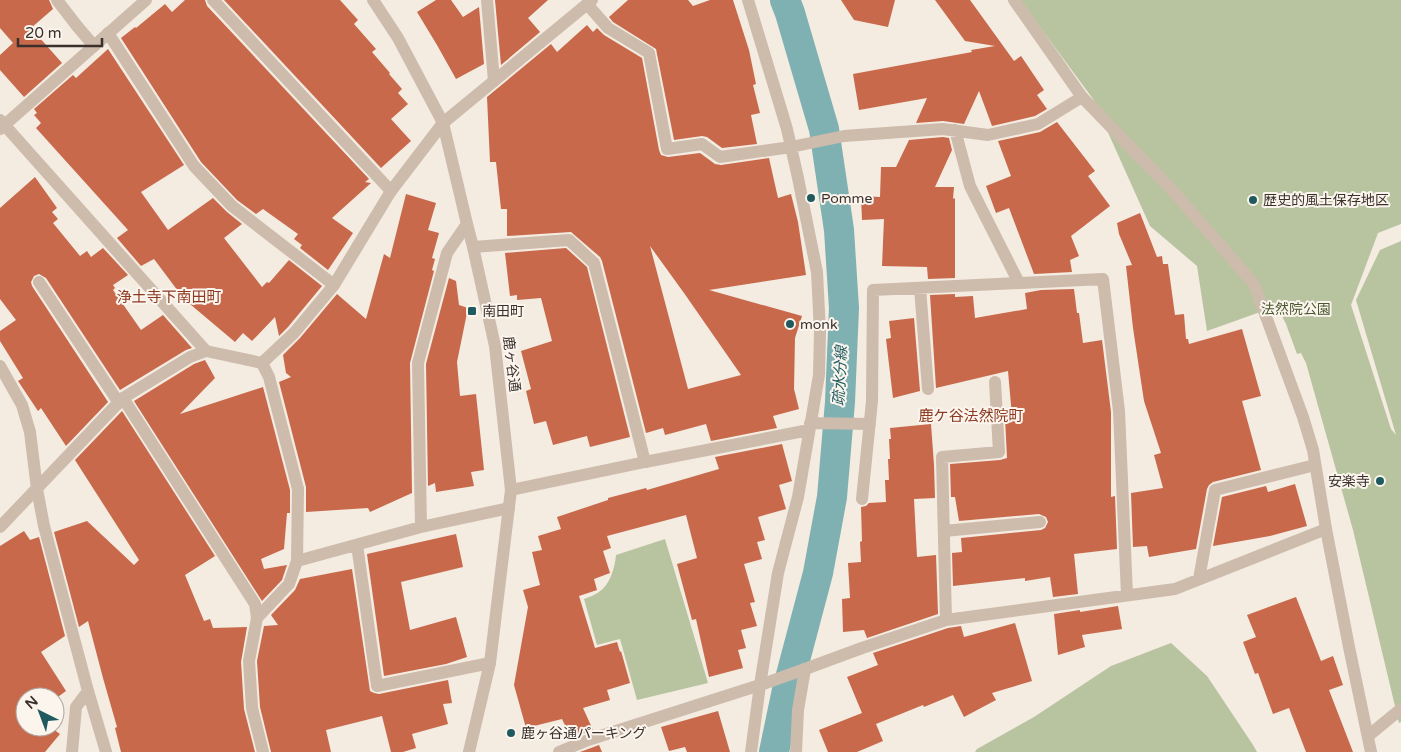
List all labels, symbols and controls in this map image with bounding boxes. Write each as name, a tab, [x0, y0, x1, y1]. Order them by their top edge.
scale bar	[18, 15, 101, 47]
text: 20 m	[25, 24, 62, 42]
place label: Pomme	[821, 190, 872, 207]
marker: Pomme	[805, 192, 817, 204]
place label: 歴史的風土保存地区	[1263, 192, 1389, 209]
marker: 歴史的風土保存地区	[1247, 194, 1259, 206]
district label: 浄土寺下南田町	[116, 288, 222, 306]
park label: 法然院公園	[1261, 301, 1331, 318]
place label: 南田町	[482, 303, 524, 320]
marker: 南田町	[466, 305, 478, 317]
place label: monk	[800, 316, 838, 333]
marker: monk	[784, 318, 796, 330]
street label: 鹿ヶ谷通	[500, 335, 523, 393]
water label: 疏水分線	[829, 344, 851, 406]
district label: 鹿ケ谷法然院町	[918, 407, 1024, 425]
place label: 安楽寺	[1328, 473, 1370, 490]
marker: 安楽寺	[1374, 475, 1386, 487]
north arrow	[15, 687, 65, 737]
text: N	[22, 693, 42, 713]
place label: 鹿ヶ谷通パーキング	[521, 725, 647, 742]
marker: 鹿ヶ谷通パーキング	[505, 727, 517, 739]

